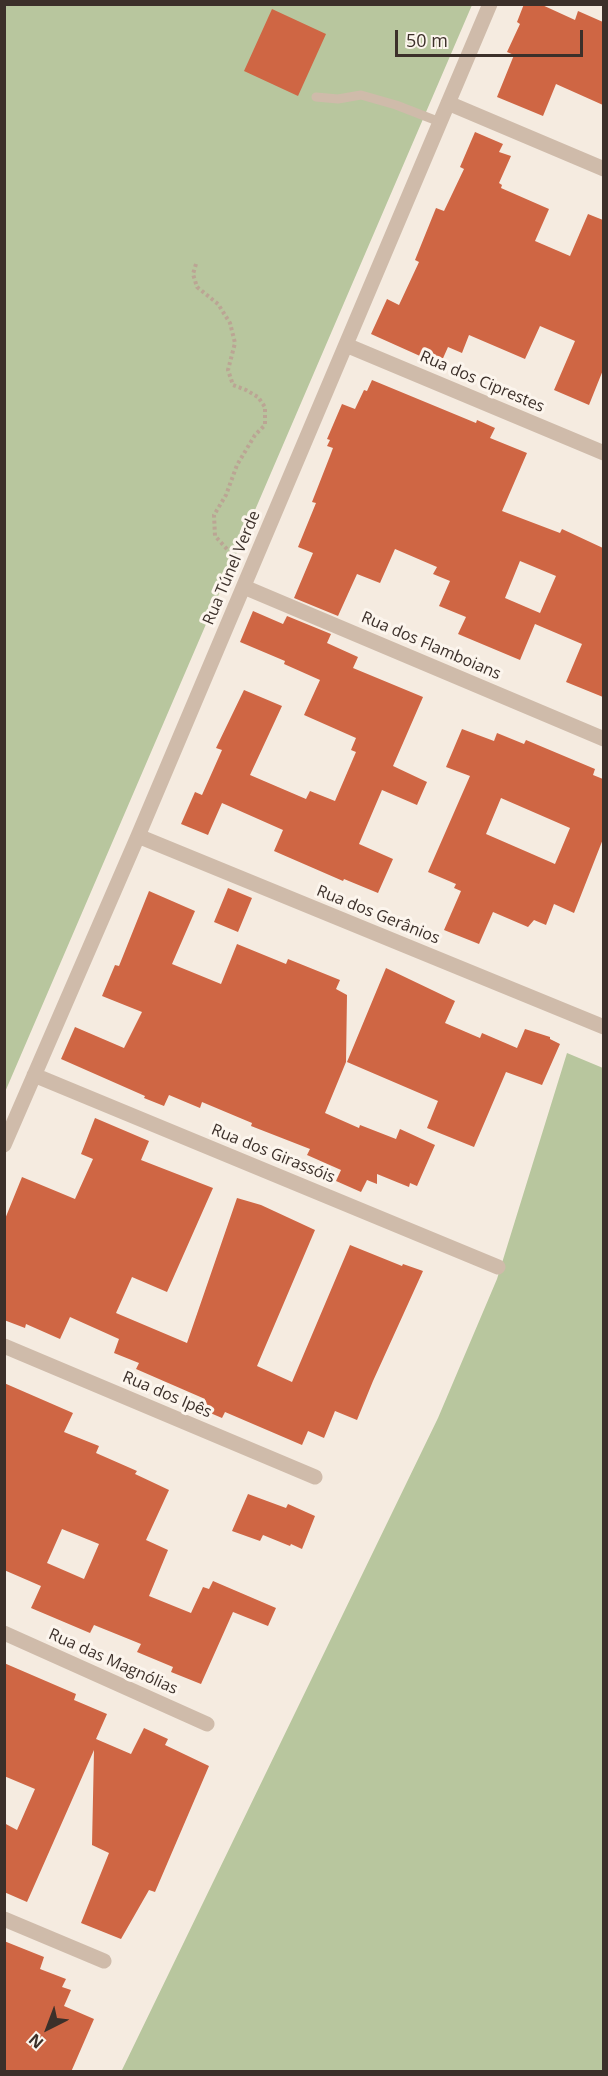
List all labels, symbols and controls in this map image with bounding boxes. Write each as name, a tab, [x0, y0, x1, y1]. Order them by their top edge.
scale bar	[398, 18, 586, 56]
text: 50 m	[406, 28, 448, 52]
street label: Rua dos Ciprestes	[417, 347, 547, 417]
street label: Rua Túnel Verde	[199, 508, 265, 628]
street label: Rua dos Flamboians	[358, 608, 504, 684]
street label: Rua dos Gerânios	[314, 882, 442, 948]
street label: Rua dos Girassóis	[208, 1120, 338, 1188]
street label: Rua dos Ipês	[120, 1368, 214, 1422]
street label: Rua das Magnólias	[46, 1625, 180, 1699]
north arrow	[18, 1998, 78, 2058]
text: N	[24, 2029, 48, 2054]

